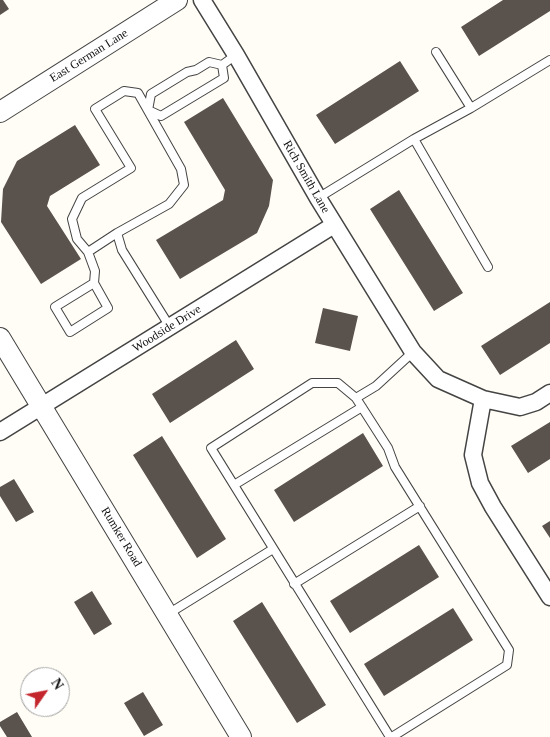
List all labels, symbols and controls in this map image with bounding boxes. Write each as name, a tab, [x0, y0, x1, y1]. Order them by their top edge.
street label: East German Lane	[47, 26, 131, 86]
street label: Rich Smith Lane	[279, 138, 333, 216]
street label: Woodside Drive	[130, 302, 204, 356]
street label: Rumker Road	[98, 505, 144, 569]
north arrow	[20, 667, 70, 717]
text: N	[48, 676, 66, 692]

